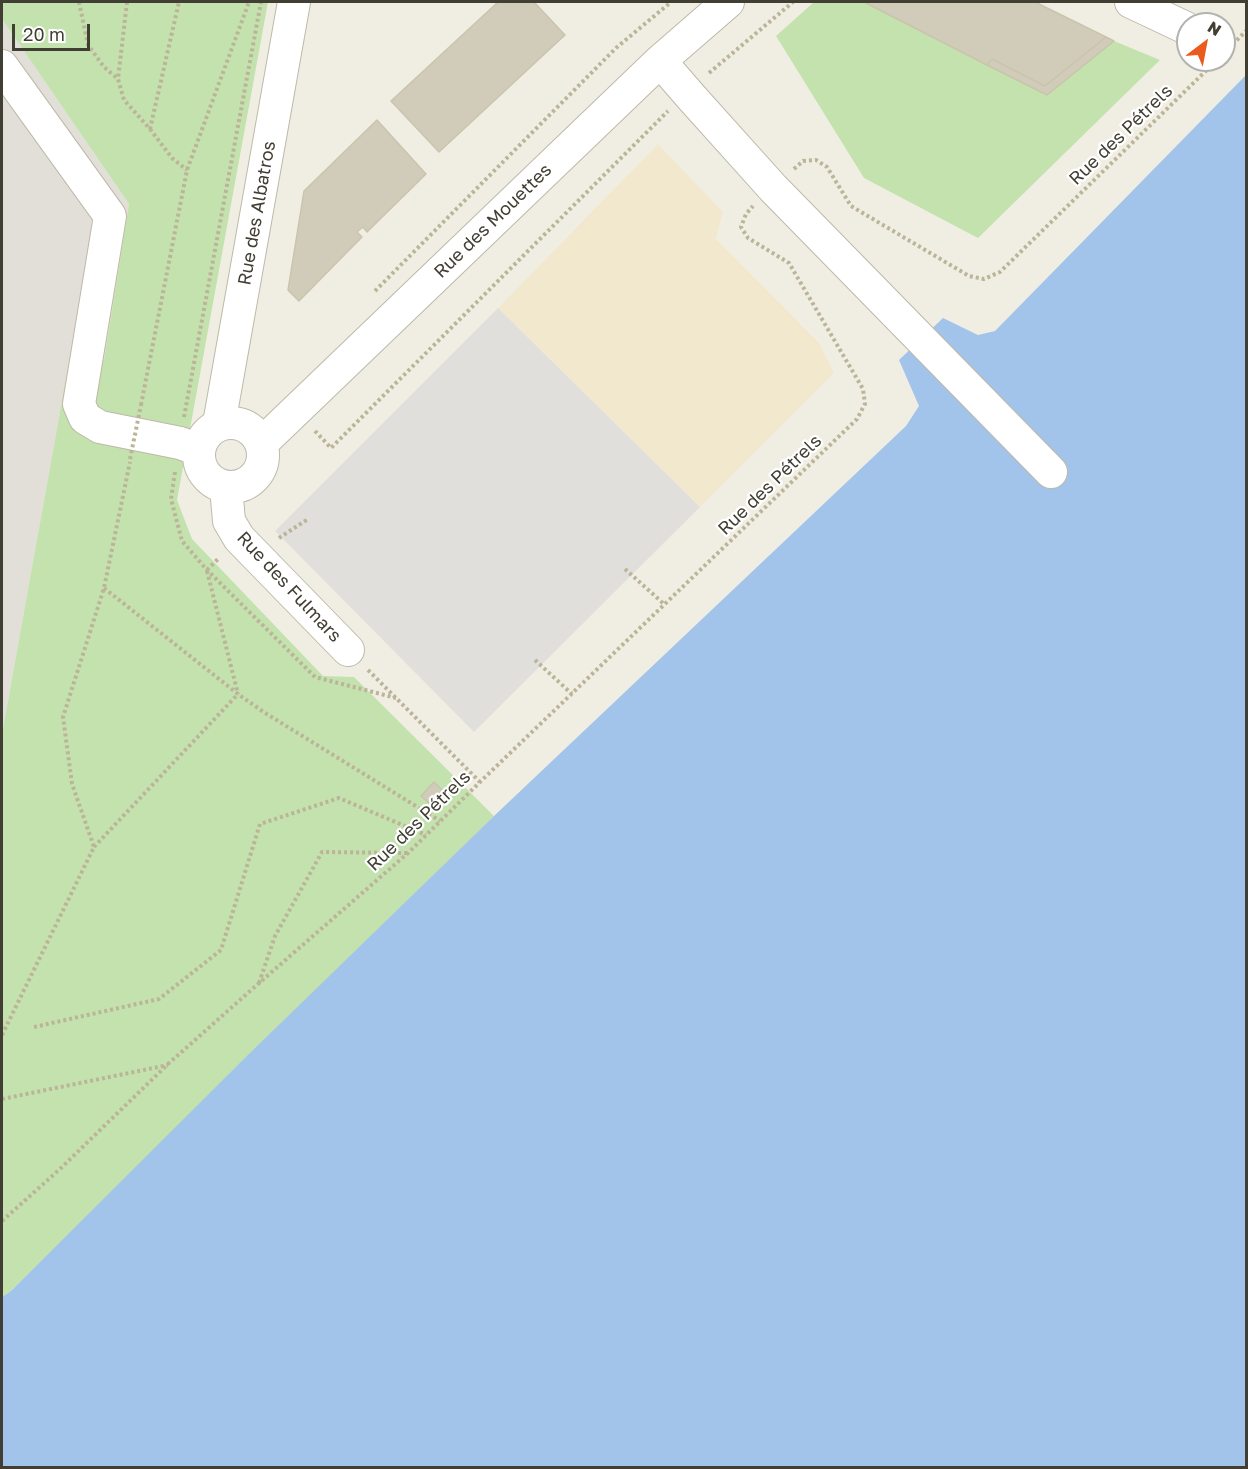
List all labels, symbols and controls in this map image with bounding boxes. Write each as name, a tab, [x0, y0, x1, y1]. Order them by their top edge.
scale bar	[15, 12, 93, 50]
north arrow	[1176, 12, 1236, 72]
text: N	[1204, 17, 1225, 40]
text: 20 m	[23, 23, 65, 45]
street label: Rue des Pétrels	[1065, 80, 1177, 190]
street label: Rue des Albatros	[234, 139, 280, 287]
street label: Rue des Mouettes	[430, 159, 556, 283]
street label: Rue des Pétrels	[714, 430, 826, 540]
street label: Rue des Fulmars	[232, 527, 346, 647]
street label: Rue des Pétrels	[363, 766, 475, 876]

